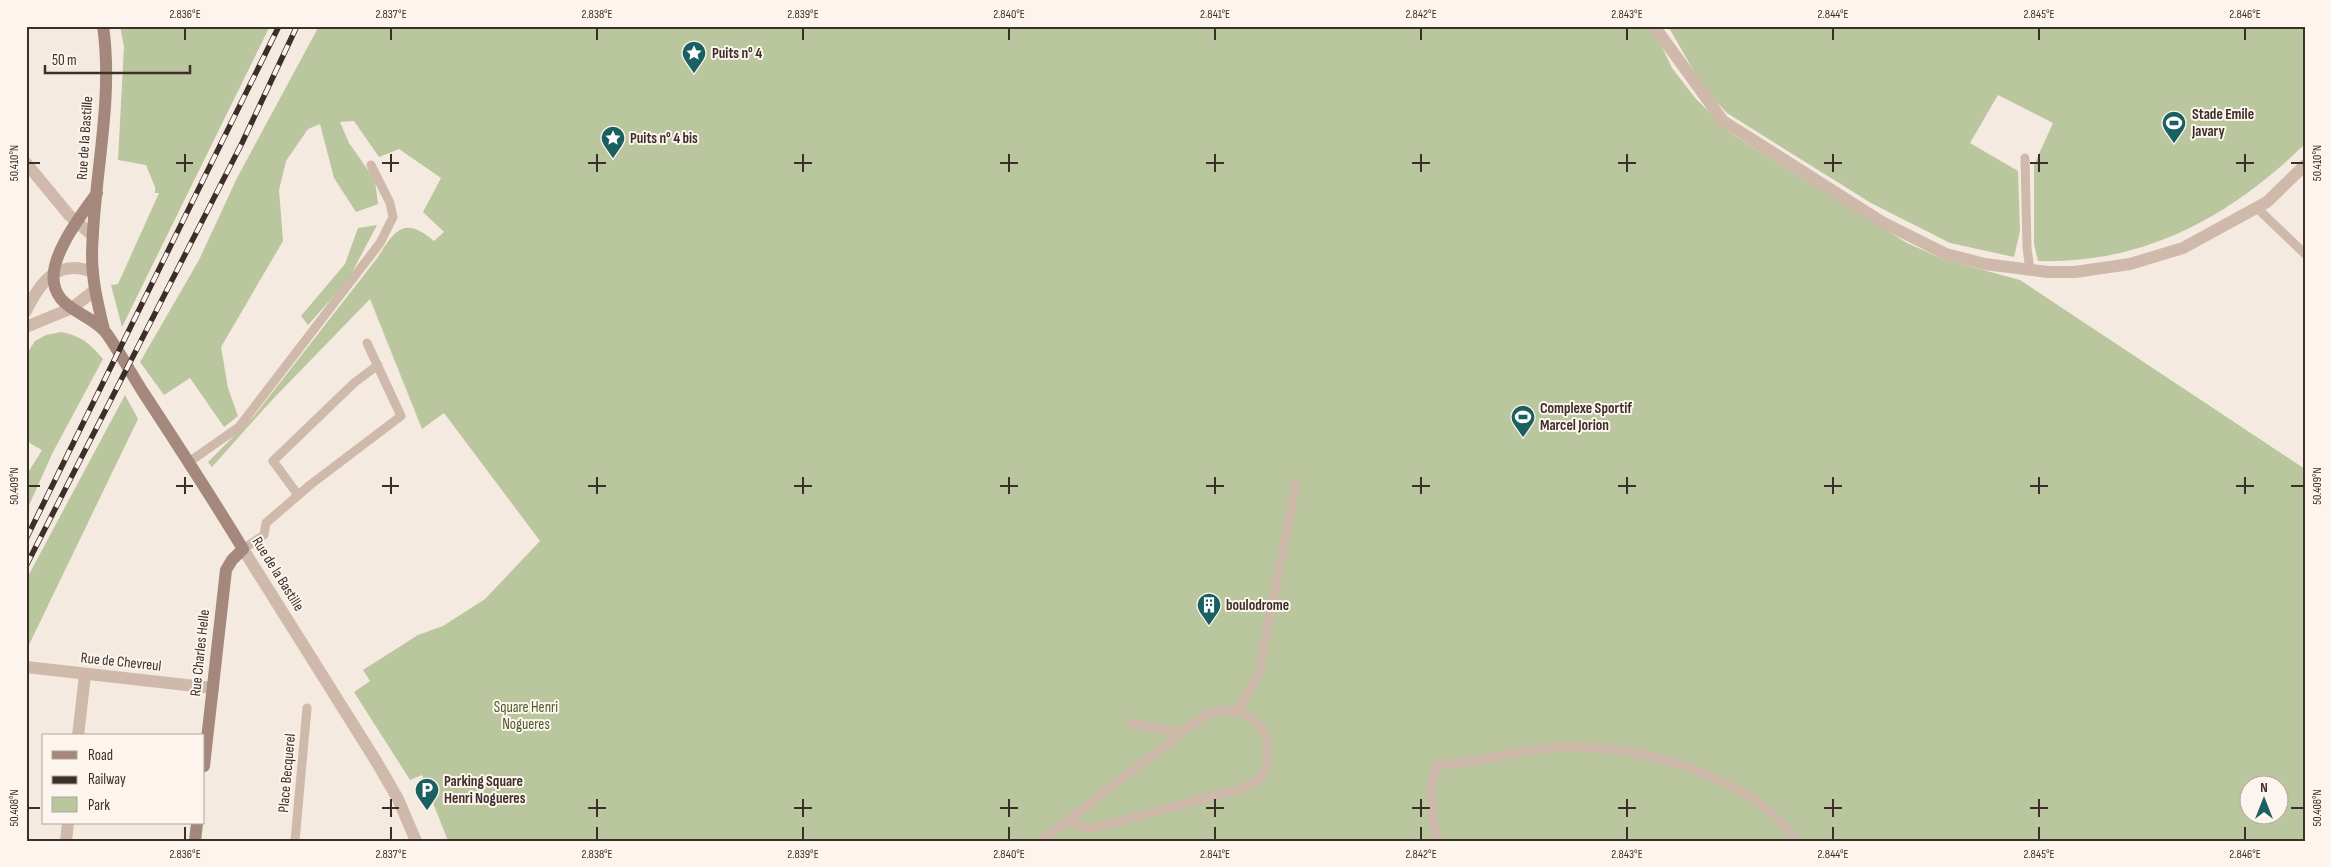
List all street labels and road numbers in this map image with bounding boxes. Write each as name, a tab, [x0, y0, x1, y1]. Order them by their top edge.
street label: Rue de la Bastille	[73, 95, 97, 181]
street label: Rue de la Bastille	[248, 533, 308, 615]
street label: Rue Charles Helle	[186, 609, 214, 697]
street label: Rue de Chevreul	[80, 648, 162, 676]
street label: Place Becquerel	[274, 733, 300, 813]

